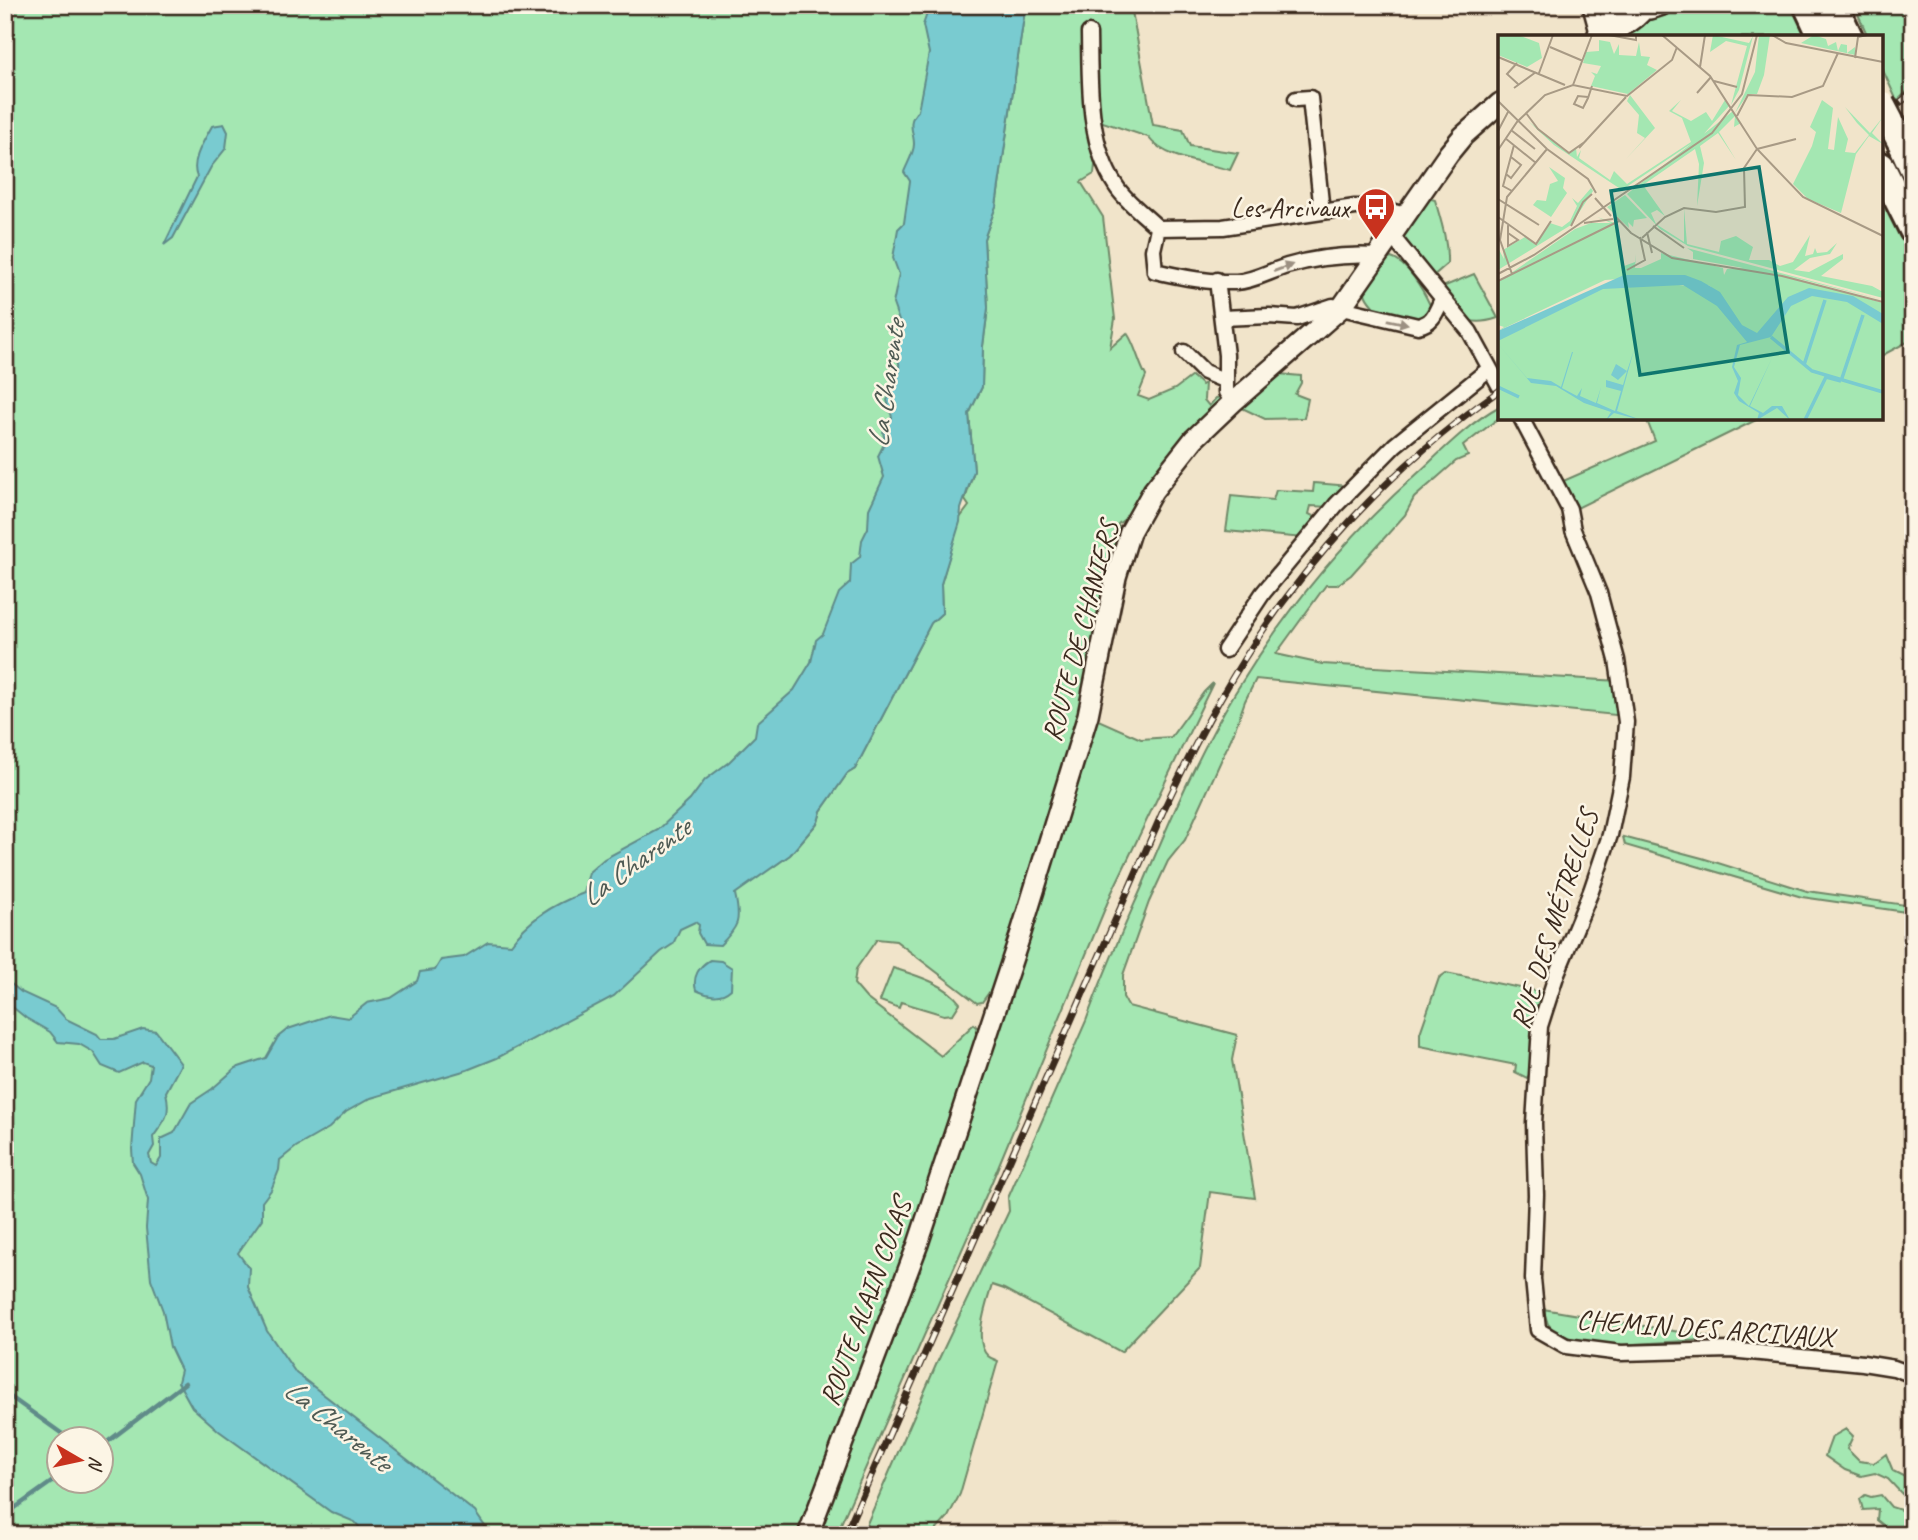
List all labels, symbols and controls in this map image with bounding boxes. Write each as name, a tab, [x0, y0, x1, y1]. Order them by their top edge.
inset map	[1498, 35, 1883, 420]
bus stop icon: Les Arcivaux	[1355, 186, 1397, 241]
place label: Les Arcivaux	[1231, 190, 1351, 225]
one-way arrow	[1272, 263, 1293, 274]
water label: La Charente	[858, 314, 914, 450]
one-way arrow	[1387, 317, 1409, 328]
street label: ROUTE DE CHANIERS	[1034, 514, 1127, 745]
street label: RUE DES MÉTRELLES	[1502, 802, 1607, 1033]
water label: La Charente	[572, 807, 701, 915]
street label: ROUTE ALAIN COLAS	[811, 1189, 921, 1410]
street label: CHEMIN DES ARCIVAUX	[1575, 1302, 1839, 1355]
water label: La Charente	[277, 1370, 403, 1482]
north arrow	[46, 1424, 116, 1494]
text: N	[83, 1455, 109, 1473]

